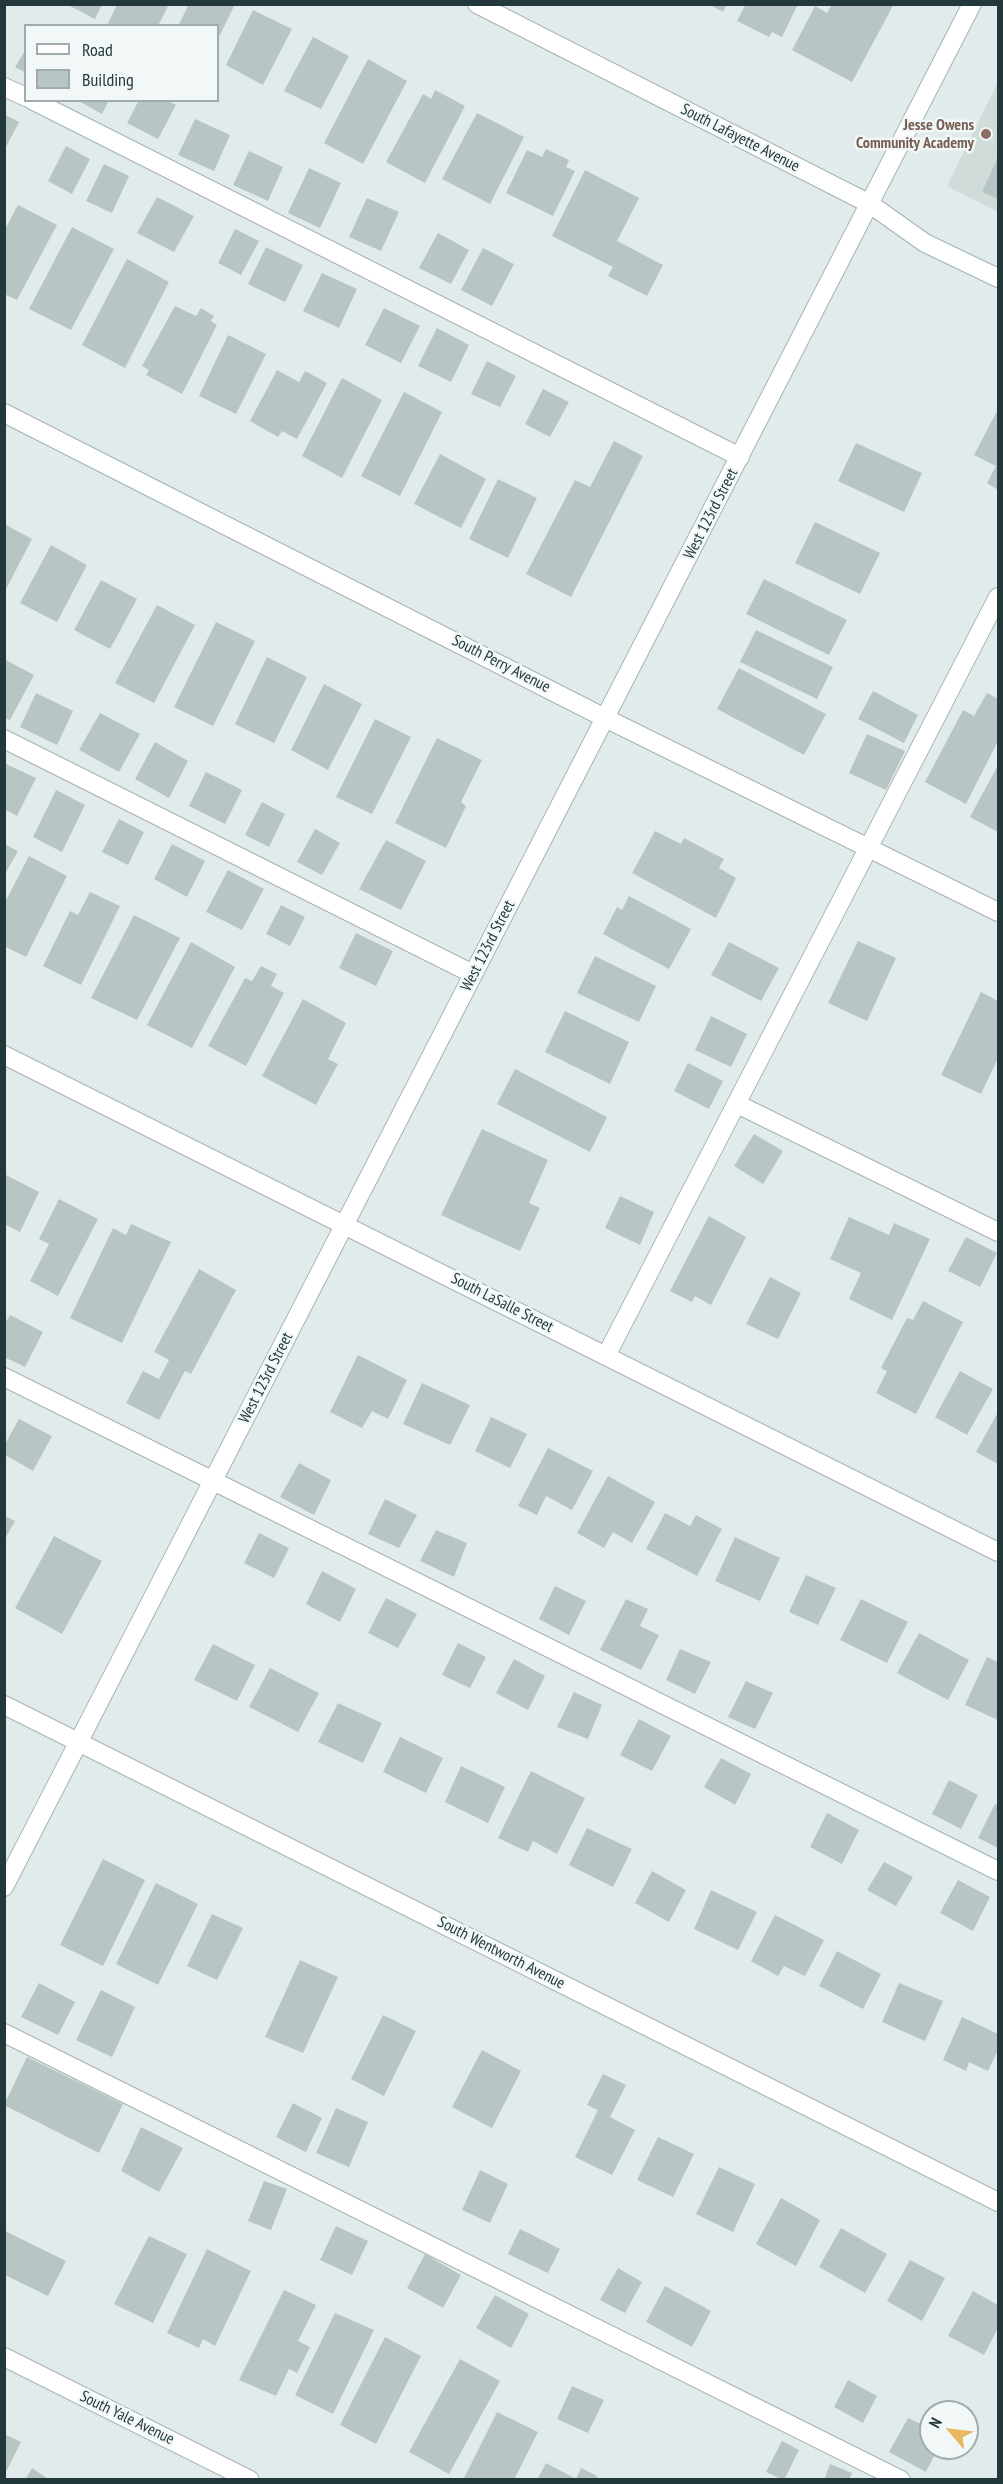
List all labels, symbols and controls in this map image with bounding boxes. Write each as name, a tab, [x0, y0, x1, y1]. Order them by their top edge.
legend	[24, 24, 219, 102]
text: Road	[82, 38, 113, 61]
text: Building	[82, 68, 134, 91]
street label: South Lafayette Avenue	[677, 100, 803, 176]
place label: Jesse Owens Community Academy	[856, 115, 974, 153]
marker: Jesse Owens Community Academy	[979, 127, 993, 141]
street label: West 123rd Street	[680, 465, 742, 563]
street label: South Perry Avenue	[449, 631, 553, 697]
street label: West 123rd Street	[457, 897, 519, 995]
street label: South LaSalle Street	[448, 1269, 556, 1337]
street label: West 123rd Street	[235, 1329, 297, 1427]
street label: South Wentworth Avenue	[434, 1913, 568, 1993]
street label: South Yale Avenue	[77, 2387, 177, 2449]
north arrow	[919, 2400, 979, 2460]
text: N	[924, 2414, 946, 2431]

